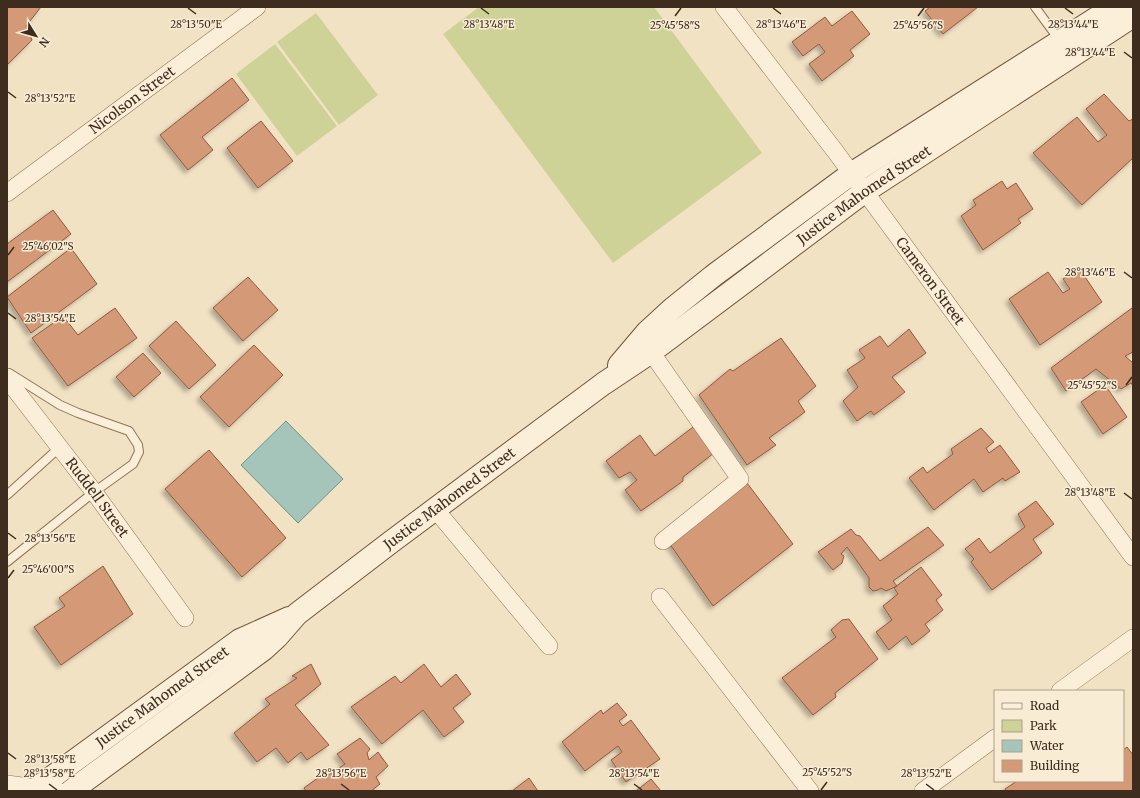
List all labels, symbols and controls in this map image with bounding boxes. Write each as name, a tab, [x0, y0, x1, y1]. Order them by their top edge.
north arrow	[16, 16, 56, 56]
text: 28°13'50"E	[170, 18, 222, 31]
text: 28°13'48"E	[464, 18, 515, 31]
text: 28°13'46"E	[756, 18, 807, 31]
text: 28°13'44"E	[1048, 18, 1099, 31]
text: 25°45'58"S	[650, 19, 700, 32]
text: 25°45'56"S	[893, 19, 943, 32]
text: N	[36, 34, 52, 50]
text: 28°13'44"E	[1065, 46, 1116, 59]
street label: Nicolson Street	[86, 62, 179, 138]
text: 28°13'52"E	[25, 92, 76, 105]
street label: Justice Mahomed Street	[792, 141, 935, 249]
street label: Cameron Street	[892, 233, 969, 329]
text: 25°46'02"S	[22, 240, 74, 253]
text: 28°13'46"E	[1065, 266, 1116, 279]
text: 28°13'54"E	[25, 312, 76, 325]
text: 25°45'52"S	[1067, 379, 1117, 392]
street label: Justice Mahomed Street	[379, 443, 519, 554]
street label: Ruddell Street	[62, 454, 133, 541]
text: 28°13'48"E	[1065, 486, 1116, 499]
text: 28°13'56"E	[25, 532, 76, 545]
text: 25°46'00"S	[22, 563, 74, 576]
street label: Justice Mahomed Street	[92, 642, 233, 752]
legend	[994, 690, 1124, 782]
text: Road	[1030, 698, 1059, 713]
text: Park	[1030, 718, 1057, 733]
text: Water	[1029, 738, 1065, 753]
text: 28°13'58"E	[24, 753, 76, 766]
text: Building	[1030, 758, 1080, 773]
text: 25°45'52"S	[802, 766, 852, 779]
text: 28°13'58"E	[23, 767, 75, 780]
text: 28°13'56"E	[316, 767, 367, 780]
text: 28°13'54"E	[609, 767, 660, 780]
text: 28°13'52"E	[901, 767, 952, 780]

